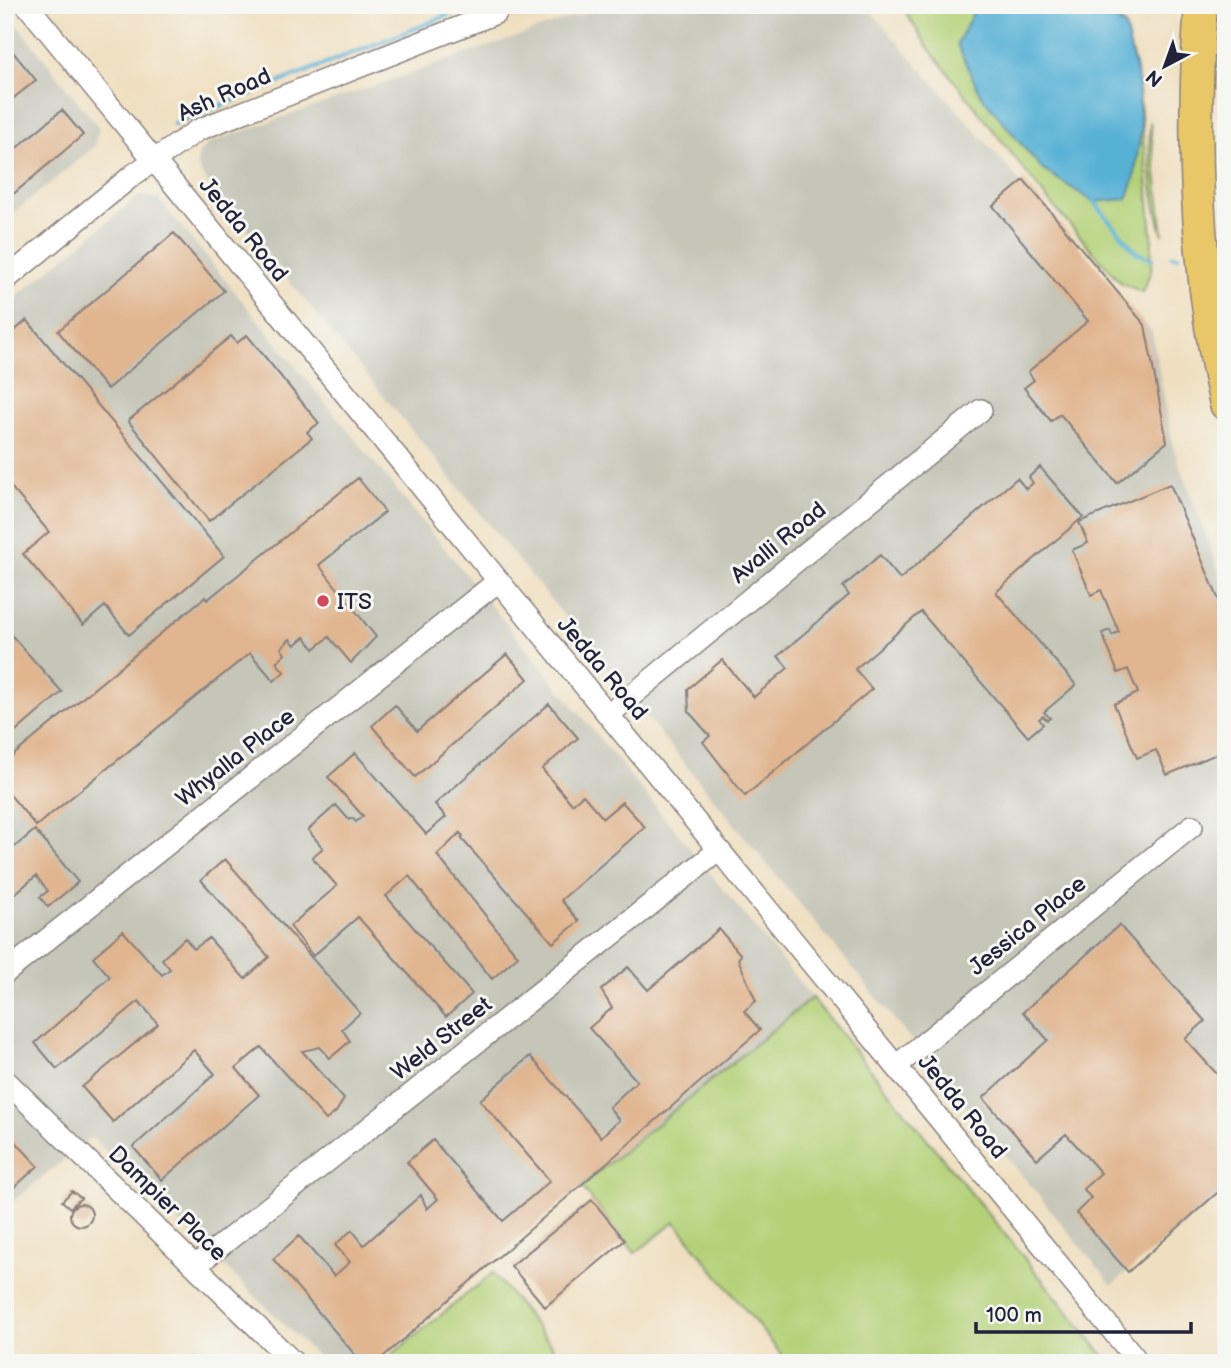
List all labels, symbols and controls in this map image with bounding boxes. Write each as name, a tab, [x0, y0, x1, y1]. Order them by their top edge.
north arrow	[1130, 32, 1200, 102]
street label: Ash Road	[173, 62, 275, 128]
text: N	[1142, 64, 1168, 91]
street label: Jedda Road	[193, 172, 294, 288]
street label: Avalli Road	[725, 496, 832, 590]
place label: ITS	[337, 588, 372, 616]
marker: ITS	[315, 593, 331, 609]
street label: Jedda Road	[551, 611, 654, 726]
street label: Whyalla Place	[171, 703, 301, 813]
street label: Jessica Place	[963, 870, 1092, 982]
street label: Weld Street	[386, 991, 498, 1087]
street label: Jedda Road	[912, 1049, 1013, 1165]
street label: Dampier Place	[102, 1140, 232, 1267]
scale bar	[976, 1291, 1191, 1335]
text: 100 m	[986, 1303, 1042, 1328]

